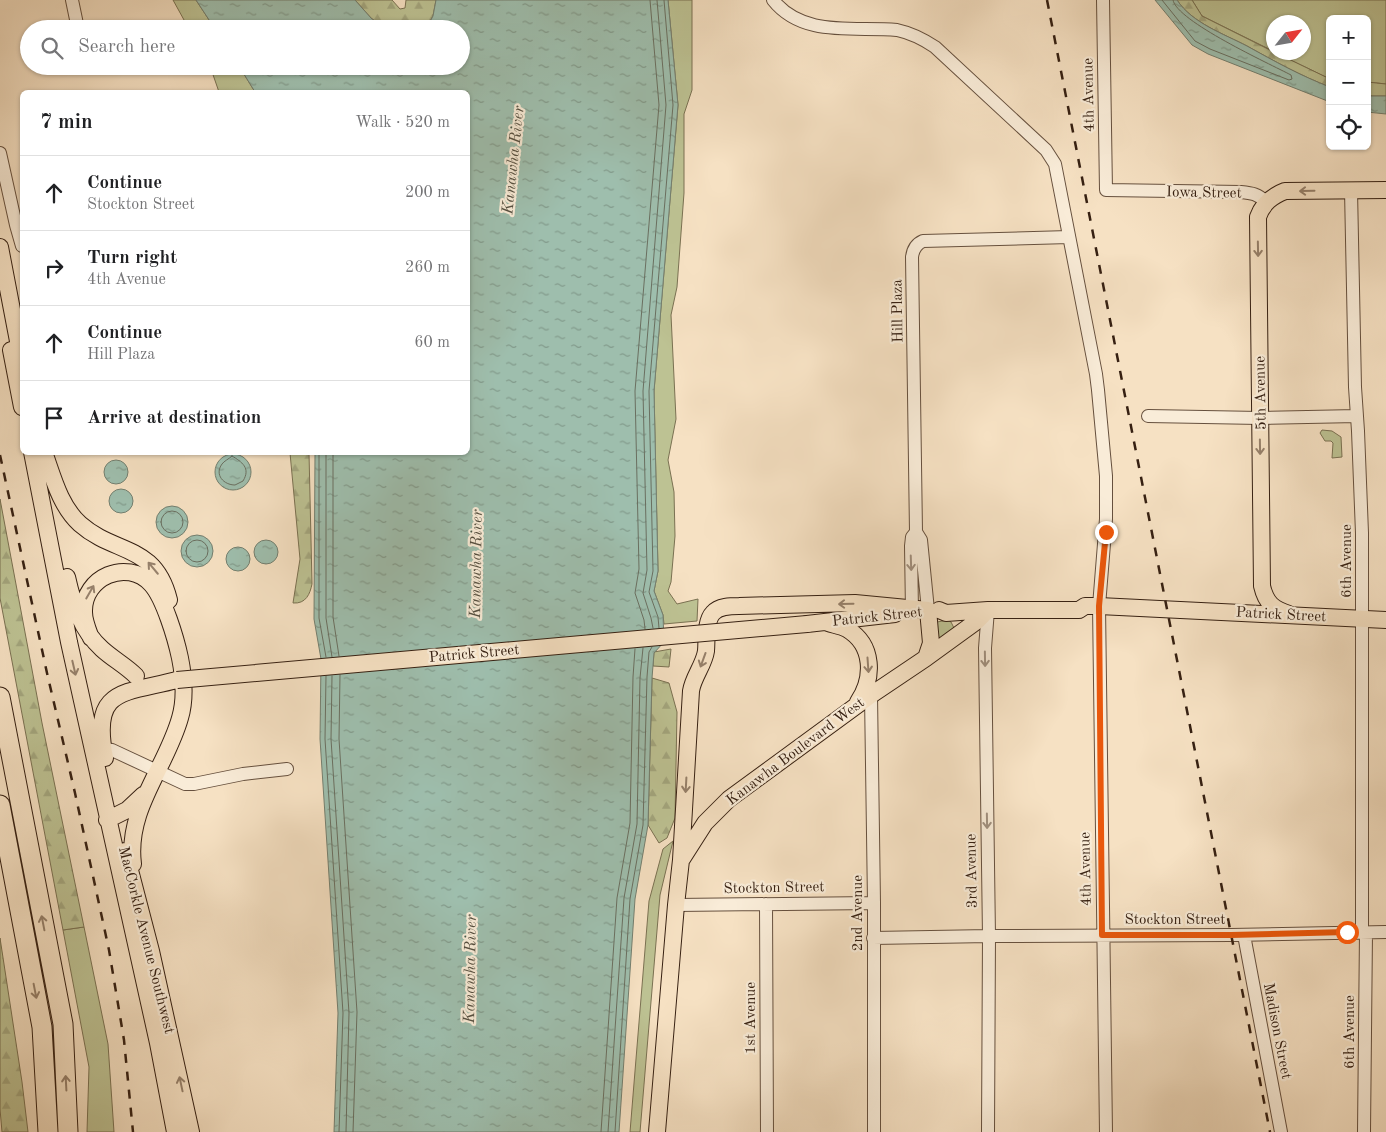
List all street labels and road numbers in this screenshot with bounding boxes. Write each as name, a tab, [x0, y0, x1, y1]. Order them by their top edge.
street label: 4th Avenue	[1081, 58, 1098, 132]
street label: Iowa Street	[1166, 185, 1242, 202]
street label: Hill Plaza	[890, 278, 907, 343]
street label: 5th Avenue	[1253, 356, 1270, 430]
street label: 6th Avenue	[1340, 524, 1355, 598]
street label: Patrick Street	[831, 605, 923, 630]
street label: Patrick Street	[1235, 606, 1327, 625]
street label: Patrick Street	[428, 643, 520, 666]
street label: Kanawha Boulevard West	[724, 696, 868, 809]
street label: 4th Avenue	[1078, 832, 1095, 906]
street label: 3rd Avenue	[964, 833, 981, 908]
street label: MacCorkle Avenue Southwest	[115, 845, 176, 1036]
street label: 2nd Avenue	[851, 875, 866, 951]
street label: Stockton Street	[723, 880, 825, 897]
street label: Stockton Street	[1124, 913, 1226, 928]
street label: 1st Avenue	[744, 982, 759, 1054]
street label: Madison Street	[1260, 982, 1293, 1081]
street label: 6th Avenue	[1343, 995, 1358, 1069]

